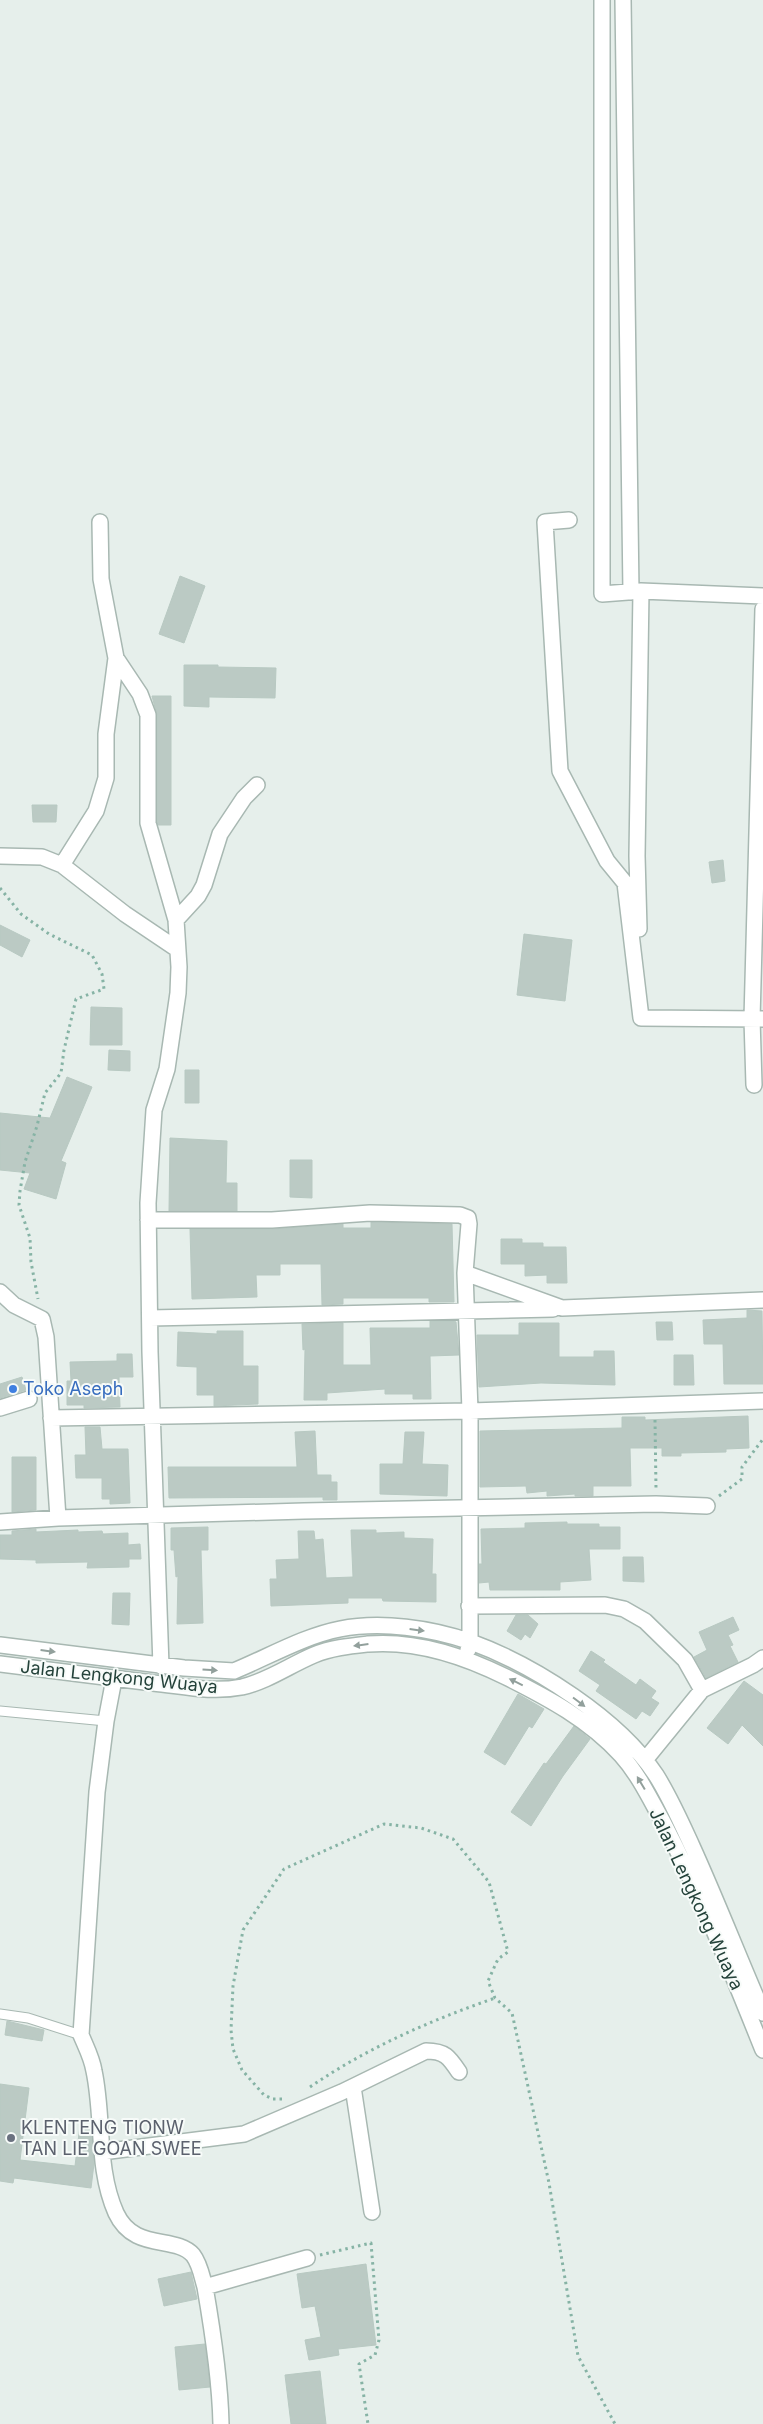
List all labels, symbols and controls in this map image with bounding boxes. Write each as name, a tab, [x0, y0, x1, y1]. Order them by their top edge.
place label: Toko Aseph	[23, 1378, 123, 1399]
marker: Toko Aseph	[7, 1383, 19, 1395]
one-way arrow	[409, 1626, 425, 1634]
one-way arrow	[353, 1641, 369, 1649]
one-way arrow	[41, 1647, 57, 1655]
street label: Jalan Lengkong Wuaya	[19, 1656, 219, 1697]
one-way arrow	[202, 1667, 218, 1675]
one-way arrow	[509, 1678, 524, 1686]
one-way arrow	[572, 1697, 586, 1707]
one-way arrow	[636, 1776, 645, 1789]
street label: Jalan Lengkong Wuaya	[645, 1805, 748, 1993]
place label: KLENTENG TIONW TAN LIE GOAN SWEE	[21, 2117, 202, 2159]
marker: KLENTENG TIONW TAN LIE GOAN SWEE	[5, 2132, 17, 2144]

